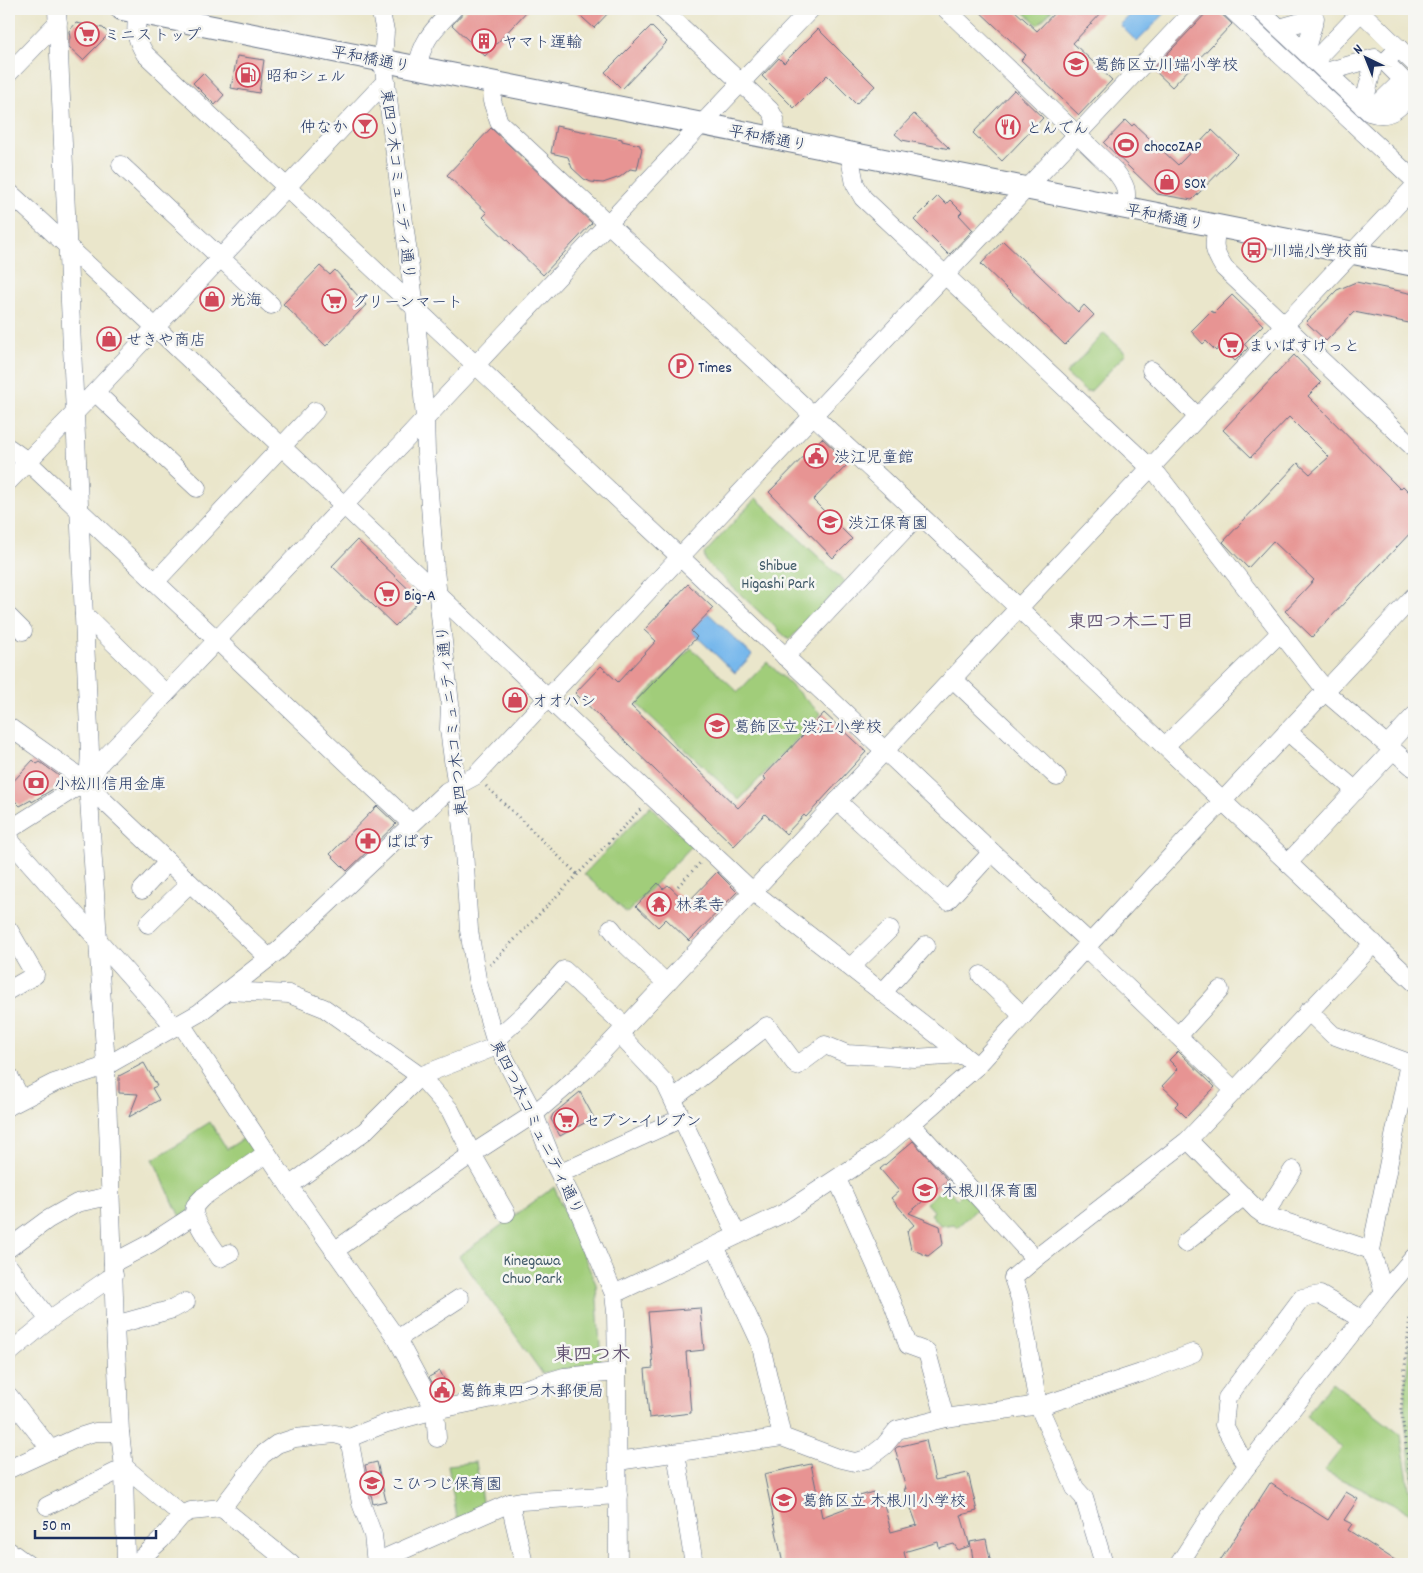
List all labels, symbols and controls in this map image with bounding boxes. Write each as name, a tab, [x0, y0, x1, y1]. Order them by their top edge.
supermarket icon: ミニストップ	[74, 21, 100, 47]
place label: ミニストップ	[104, 25, 202, 48]
building icon: ヤマト運輸	[471, 28, 497, 54]
place label: ヤマト運輸	[502, 32, 582, 55]
north arrow	[1340, 32, 1390, 82]
text: N	[1349, 40, 1368, 60]
street label: 平和橋通り	[329, 42, 412, 79]
school or university icon: 葛飾区立川端小学校	[1063, 51, 1089, 77]
place label: 葛飾区立川端小学校	[1094, 55, 1238, 78]
fuel station icon: 昭和シェル	[235, 62, 261, 88]
place label: 昭和シェル	[266, 66, 346, 89]
street label: 東四つ木コミュニティ通り	[373, 88, 420, 281]
bar icon: 仲なか	[352, 113, 378, 139]
restaurant icon: とんでん	[995, 114, 1021, 140]
place label: 仲なか	[300, 117, 348, 140]
place label: とんでん	[1026, 118, 1089, 141]
street label: 平和橋通り	[726, 121, 809, 158]
sports icon: chocoZAP	[1113, 132, 1139, 158]
place label: chocoZAP	[1144, 136, 1202, 159]
shop icon: SOX	[1154, 169, 1180, 195]
place label: SOX	[1184, 173, 1206, 196]
street label: 平和橋通り	[1123, 200, 1206, 237]
bus stop icon: 川端小学校前	[1241, 237, 1267, 263]
place label: 川端小学校前	[1272, 241, 1368, 264]
shop icon: 光海	[199, 286, 225, 312]
supermarket icon: グリーンマート	[321, 288, 347, 314]
place label: 光海	[230, 290, 262, 313]
place label: グリーンマート	[352, 292, 463, 315]
shop icon: せきや商店	[96, 326, 122, 352]
place label: せきや商店	[126, 330, 206, 353]
supermarket icon: まいばすけっと	[1218, 332, 1244, 358]
place label: まいばすけっと	[1248, 336, 1360, 359]
parking icon: Times	[668, 353, 694, 379]
place label: Times	[698, 357, 732, 380]
public building icon: 渋江児童館	[803, 443, 829, 469]
place label: 渋江児童館	[834, 447, 914, 470]
school or university icon: 渋江保育園	[817, 509, 843, 535]
place label: 渋江保育園	[848, 513, 928, 536]
park label: Shibue Higashi Park	[741, 555, 815, 596]
supermarket icon: Big-A	[374, 581, 400, 607]
place label: Big-A	[404, 585, 436, 608]
district label: 東四つ木二丁目	[1068, 611, 1194, 636]
street label: 東四つ木コミュニティ通り	[432, 624, 475, 817]
shop icon: オオハシ	[502, 687, 528, 713]
place label: オオハシ	[532, 691, 596, 714]
school or university icon: 葛飾区立 渋江小学校	[704, 713, 730, 739]
place label: 葛飾区立 渋江小学校	[734, 717, 882, 740]
bank icon: 小松川信用金庫	[23, 770, 49, 796]
place label: 小松川信用金庫	[54, 774, 166, 797]
pharmacy icon: ぱぱす	[355, 828, 381, 854]
place label: ぱぱす	[386, 832, 434, 855]
temple icon: 林柔寺	[646, 891, 672, 917]
place label: 林柔寺	[676, 895, 724, 918]
street label: 東四つ木コミュニティ通り	[483, 1037, 588, 1219]
supermarket icon: セブン-イレブン	[553, 1107, 579, 1133]
place label: セブン-イレブン	[584, 1111, 701, 1134]
school or university icon: 木根川保育園	[912, 1177, 938, 1203]
place label: 木根川保育園	[942, 1181, 1038, 1204]
park label: Kinegawa Chuo Park	[502, 1250, 562, 1291]
district label: 東四つ木	[554, 1343, 630, 1370]
public building icon: 葛飾東四つ木郵便局	[429, 1377, 455, 1403]
place label: 葛飾東四つ木郵便局	[460, 1381, 604, 1404]
school or university icon: こひつじ保育園	[359, 1470, 385, 1496]
place label: こひつじ保育園	[390, 1474, 502, 1497]
school or university icon: 葛飾区立 木根川小学校	[771, 1487, 797, 1513]
place label: 葛飾区立 木根川小学校	[802, 1491, 966, 1514]
scale bar	[35, 1508, 156, 1540]
text: 50 m	[42, 1516, 71, 1538]

